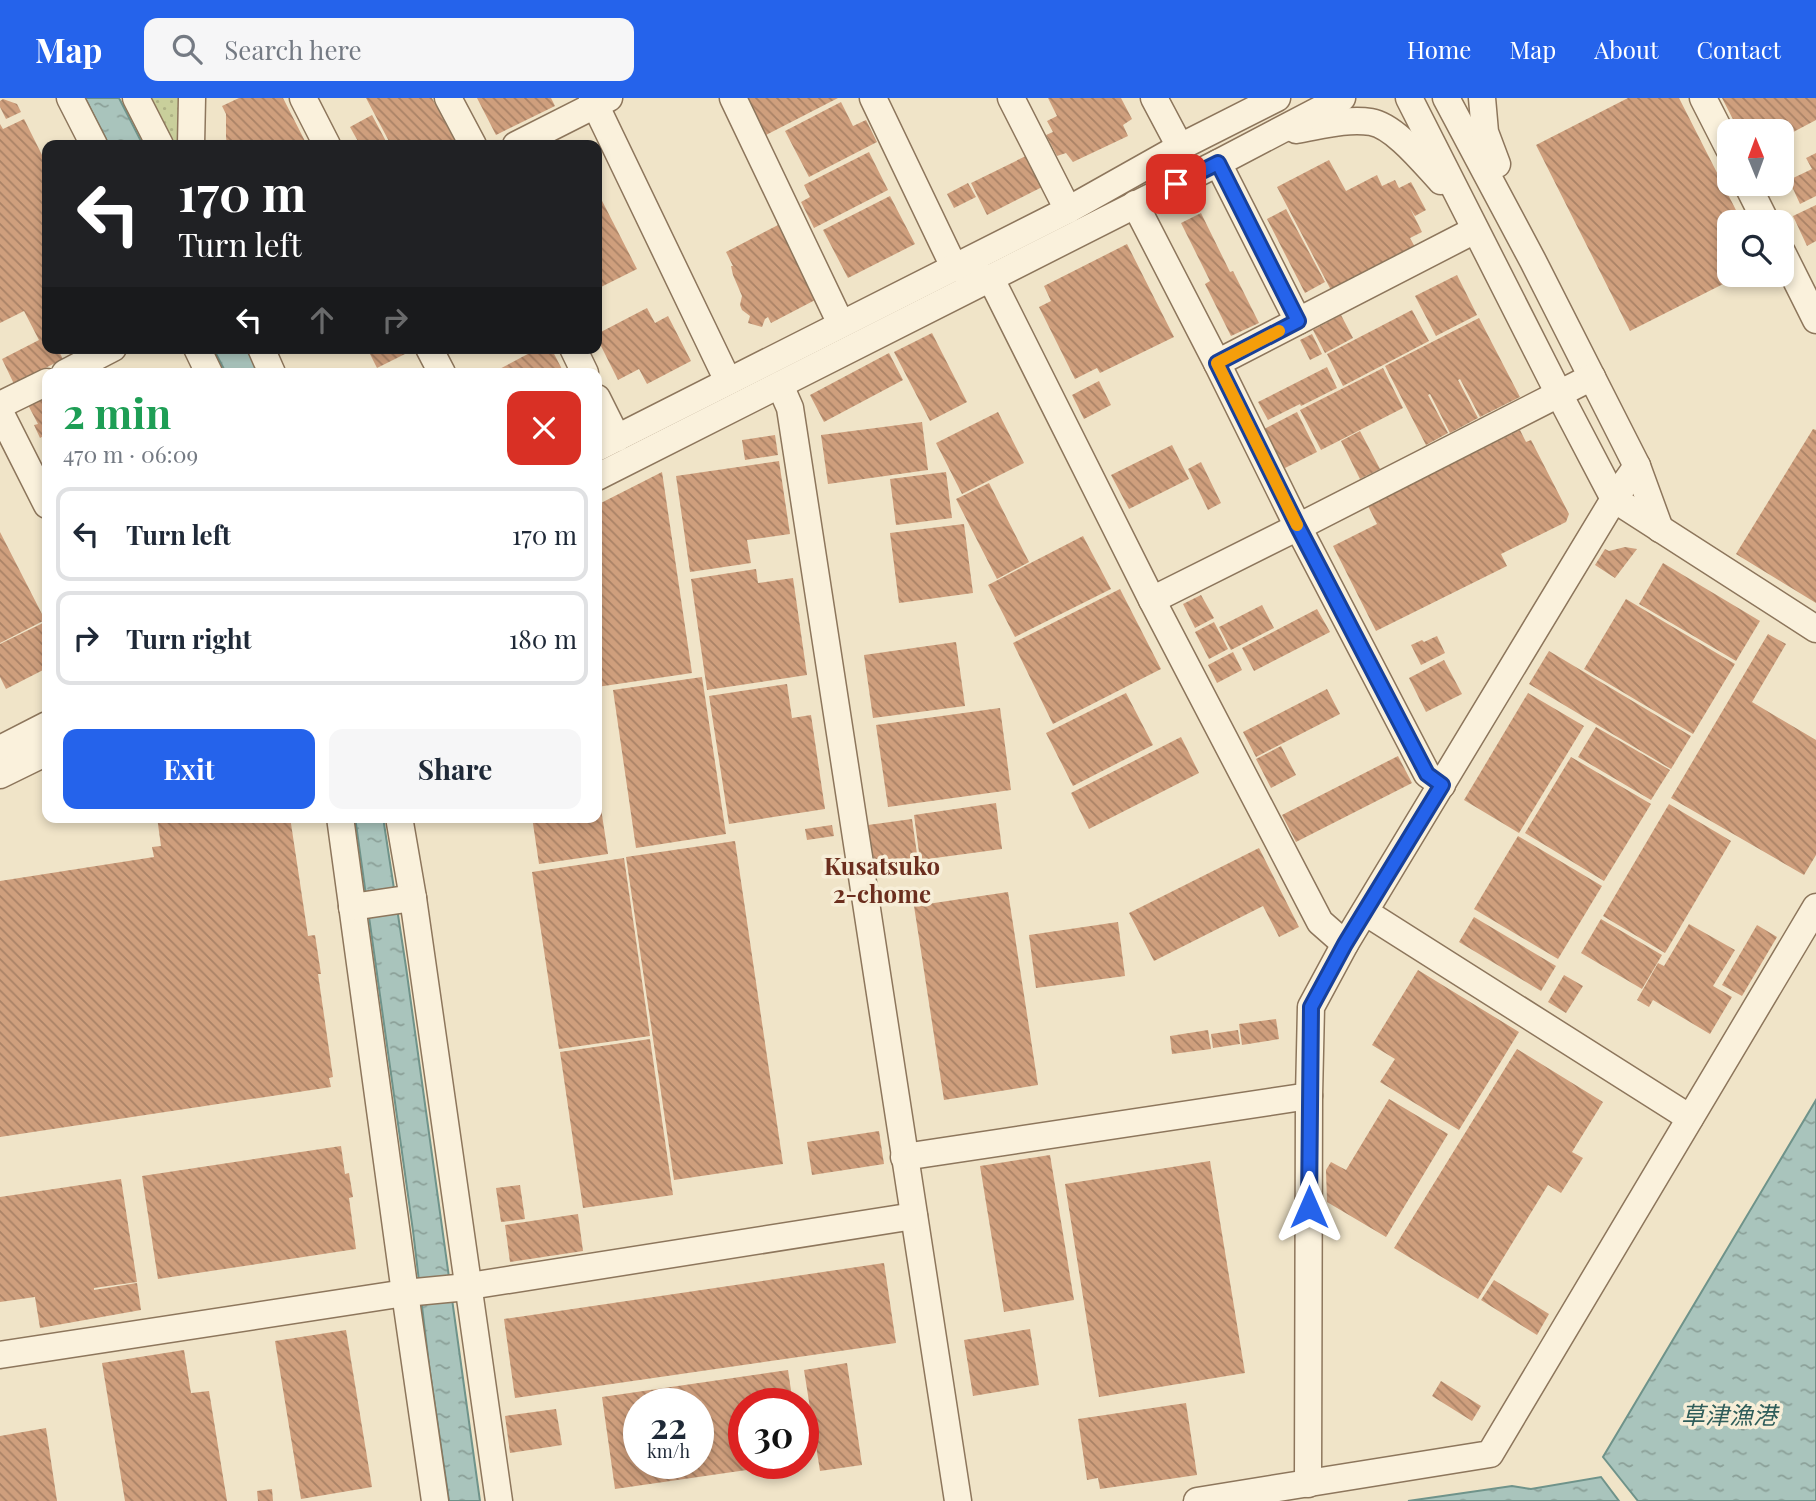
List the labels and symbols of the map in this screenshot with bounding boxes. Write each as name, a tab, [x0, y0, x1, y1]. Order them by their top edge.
north arrow	[1717, 119, 1794, 196]
pin	[1146, 154, 1206, 214]
district label: Kusatsuko 2-chome	[824, 849, 940, 909]
position arrow	[1272, 1170, 1346, 1244]
speed limit sign: 30	[728, 1388, 819, 1479]
water label: 草津漁港	[1681, 1398, 1780, 1430]

